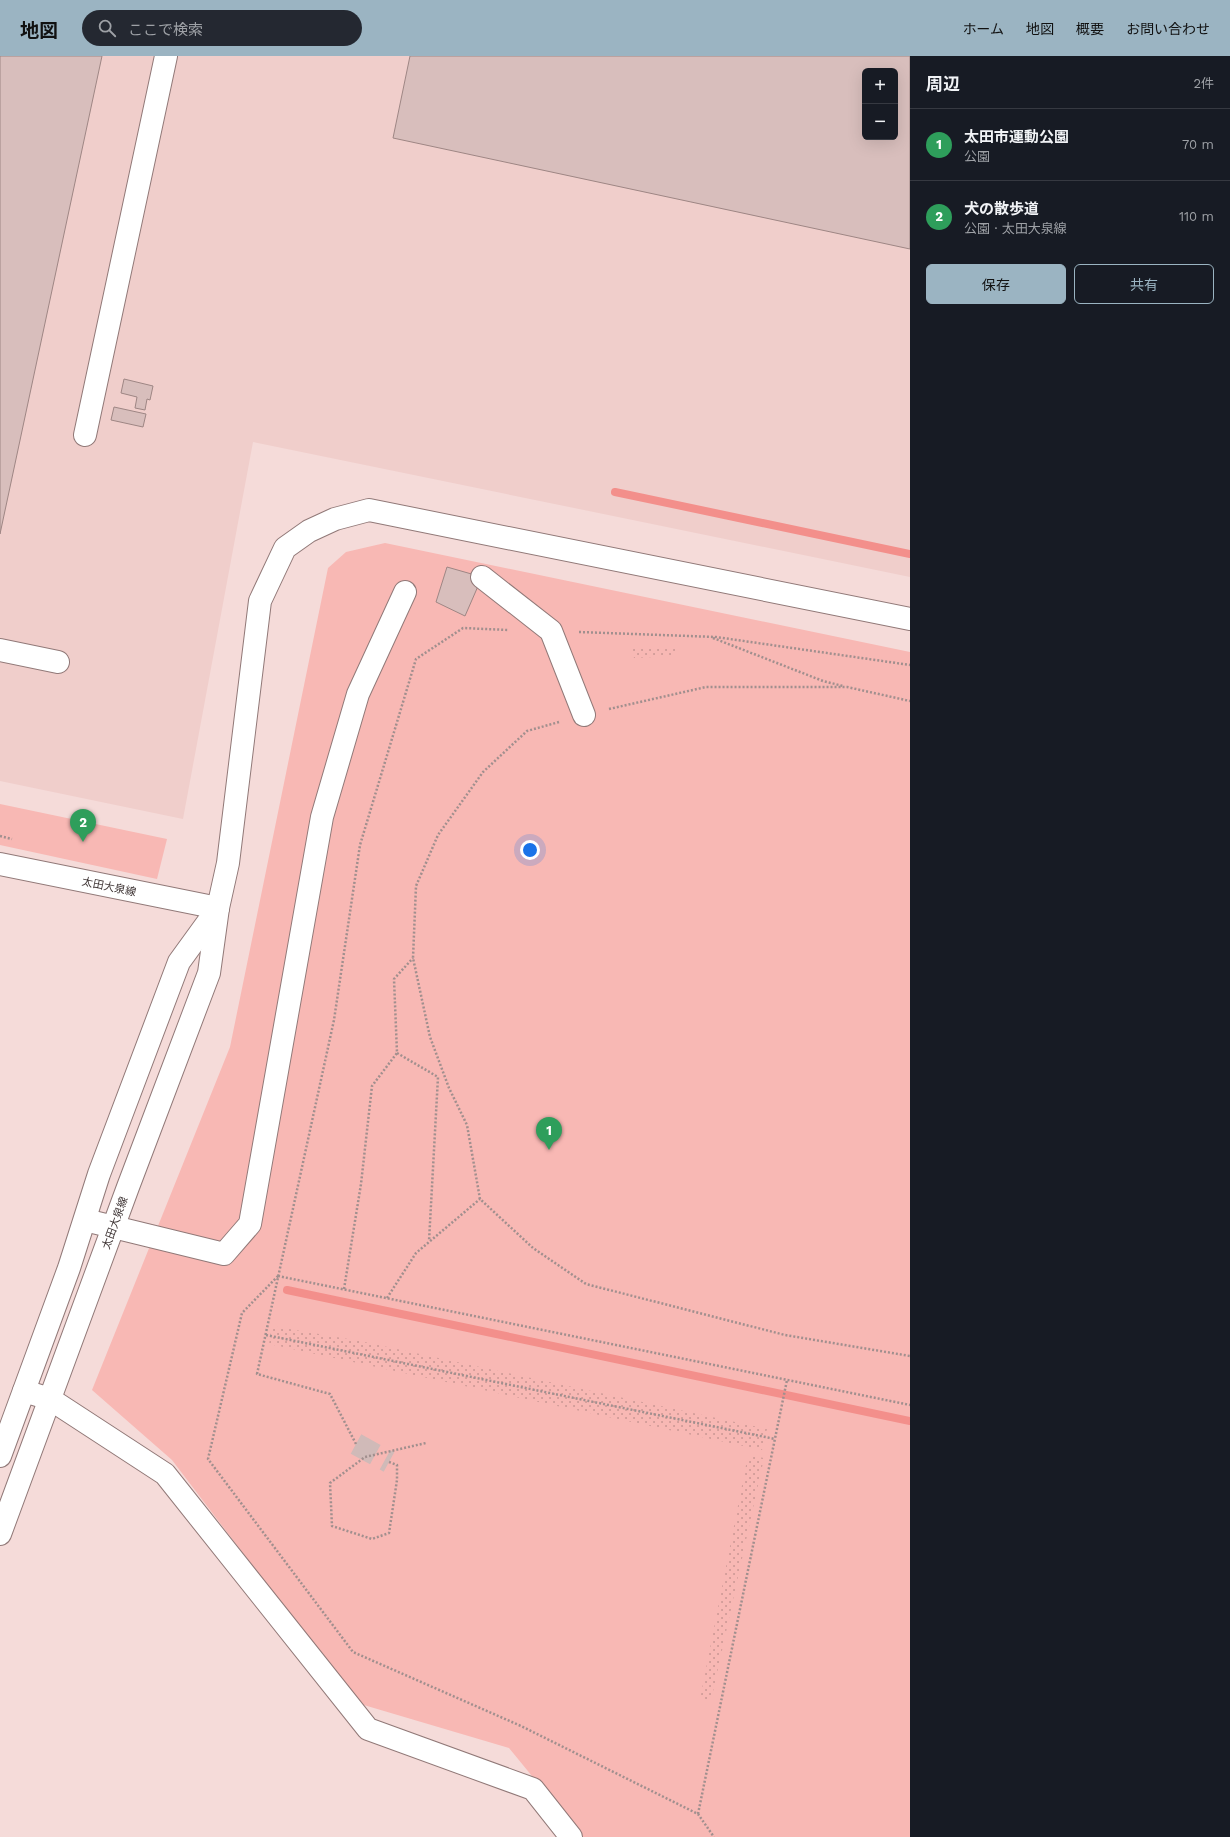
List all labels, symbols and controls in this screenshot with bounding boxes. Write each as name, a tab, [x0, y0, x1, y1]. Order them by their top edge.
search box	[82, 10, 362, 46]
icon: search	[96, 17, 118, 39]
text: 地図	[20, 19, 58, 42]
text: ここで検索	[128, 21, 203, 39]
text: ホーム	[962, 21, 1004, 37]
text: 地図	[1026, 21, 1054, 37]
text: 概要	[1076, 21, 1104, 37]
text: お問い合わせ	[1126, 21, 1210, 37]
map controls	[862, 68, 898, 140]
button: +	[862, 68, 898, 104]
text: 周辺	[926, 74, 960, 94]
text: 2件	[1193, 76, 1214, 91]
button: −	[862, 104, 898, 140]
text: 太田市運動公園	[964, 128, 1069, 146]
text: 1	[936, 137, 942, 152]
text: 70 m	[1182, 137, 1214, 152]
text: 公園	[964, 149, 990, 164]
text: 犬の散歩道	[964, 200, 1039, 218]
text: 2	[935, 209, 943, 224]
text: 110 m	[1179, 209, 1214, 224]
text: 公園 · 太田大泉線	[964, 221, 1067, 236]
button: 保存	[926, 264, 1066, 304]
button: 共有	[1074, 264, 1214, 304]
pin: 2	[70, 809, 96, 842]
your location	[520, 840, 540, 860]
street label: 太田大泉線	[81, 875, 137, 899]
pin: 1	[536, 1117, 562, 1150]
street label: 太田大泉線	[99, 1195, 131, 1251]

